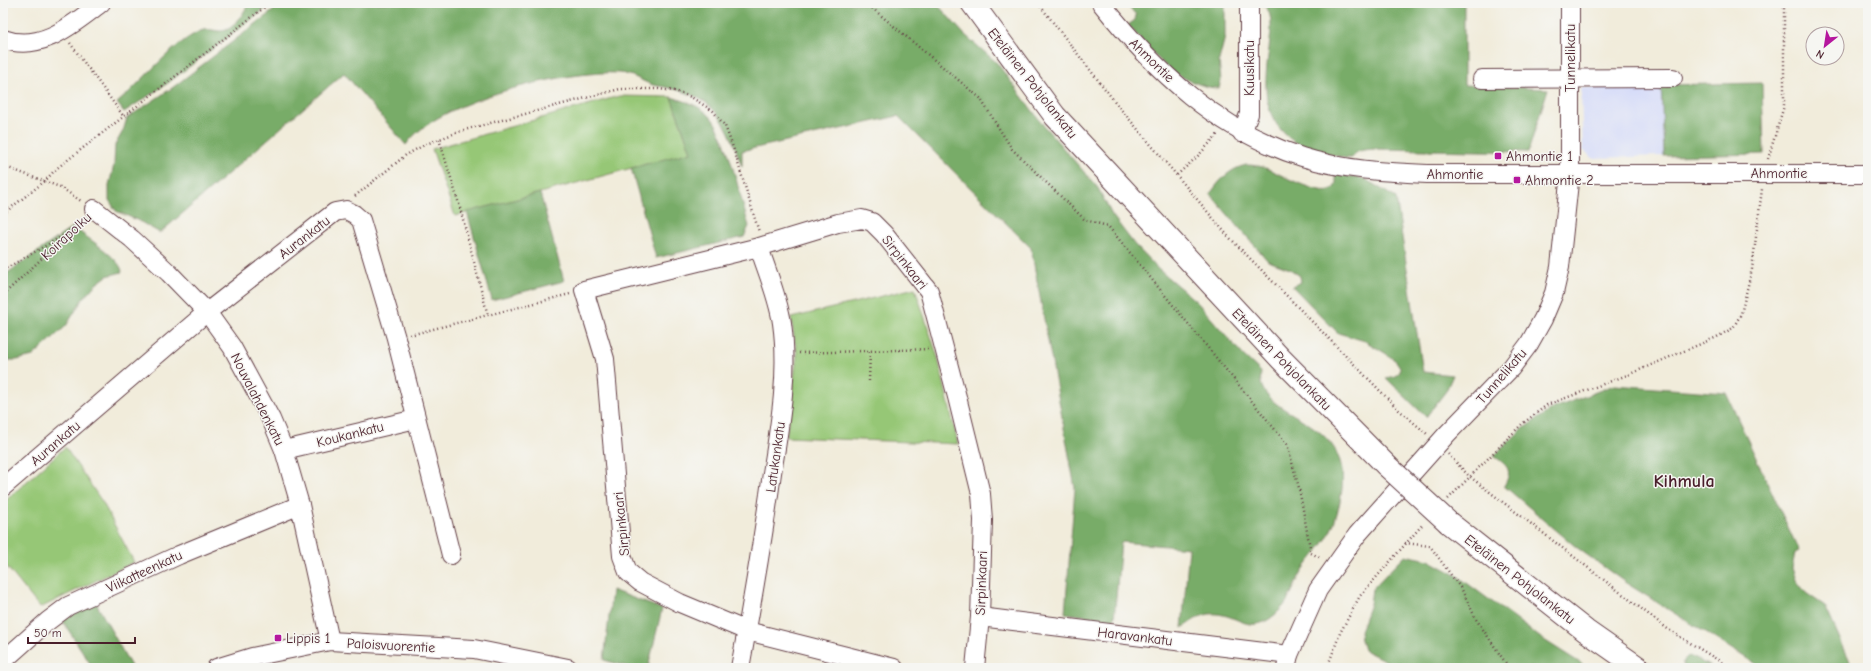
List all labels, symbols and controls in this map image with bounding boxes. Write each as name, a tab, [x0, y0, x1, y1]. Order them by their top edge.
street label: Tunnelikatu	[1562, 24, 1579, 92]
street label: Eteläinen Pohjolankatu	[984, 25, 1081, 142]
north arrow	[1805, 26, 1845, 66]
street label: Ahmontie	[1125, 35, 1178, 86]
street label: Kuusikatu	[1241, 40, 1258, 96]
text: N	[1814, 47, 1827, 62]
place label: Ahmontie 1	[1506, 148, 1573, 165]
marker: Ahmontie 1	[1493, 151, 1503, 161]
street label: Ahmontie	[1751, 165, 1807, 182]
street label: Ahmontie	[1427, 166, 1483, 183]
place label: Ahmontie 2	[1525, 172, 1594, 189]
marker: Ahmontie 2	[1512, 175, 1522, 185]
street label: Koirapolku	[38, 209, 95, 264]
street label: Aurankatu	[275, 212, 333, 263]
street label: Sirpinkaari	[878, 232, 931, 293]
street label: Eteläinen Pohjolankatu	[1228, 305, 1335, 414]
street label: Tunnelikatu	[1473, 345, 1530, 408]
street label: Nouvalahdenkatu	[227, 350, 288, 448]
street label: Aurankatu	[27, 417, 84, 470]
street label: Koukankatu	[315, 418, 386, 451]
street label: Latukankatu	[762, 421, 789, 494]
district label: Kihmula	[1653, 471, 1715, 492]
street label: Sirpinkaari	[610, 491, 633, 557]
street label: Eteläinen Pohjolankatu	[1461, 531, 1578, 628]
street label: Viikatteenkatu	[104, 546, 185, 596]
street label: Sirpinkaari	[972, 550, 991, 616]
scale bar	[28, 619, 135, 645]
street label: Haravankatu	[1097, 623, 1173, 650]
text: 50 m	[34, 626, 62, 640]
place label: Lippis 1	[286, 630, 330, 647]
marker: Lippis 1	[273, 633, 283, 643]
street label: Paloisvuorentie	[346, 635, 436, 656]

